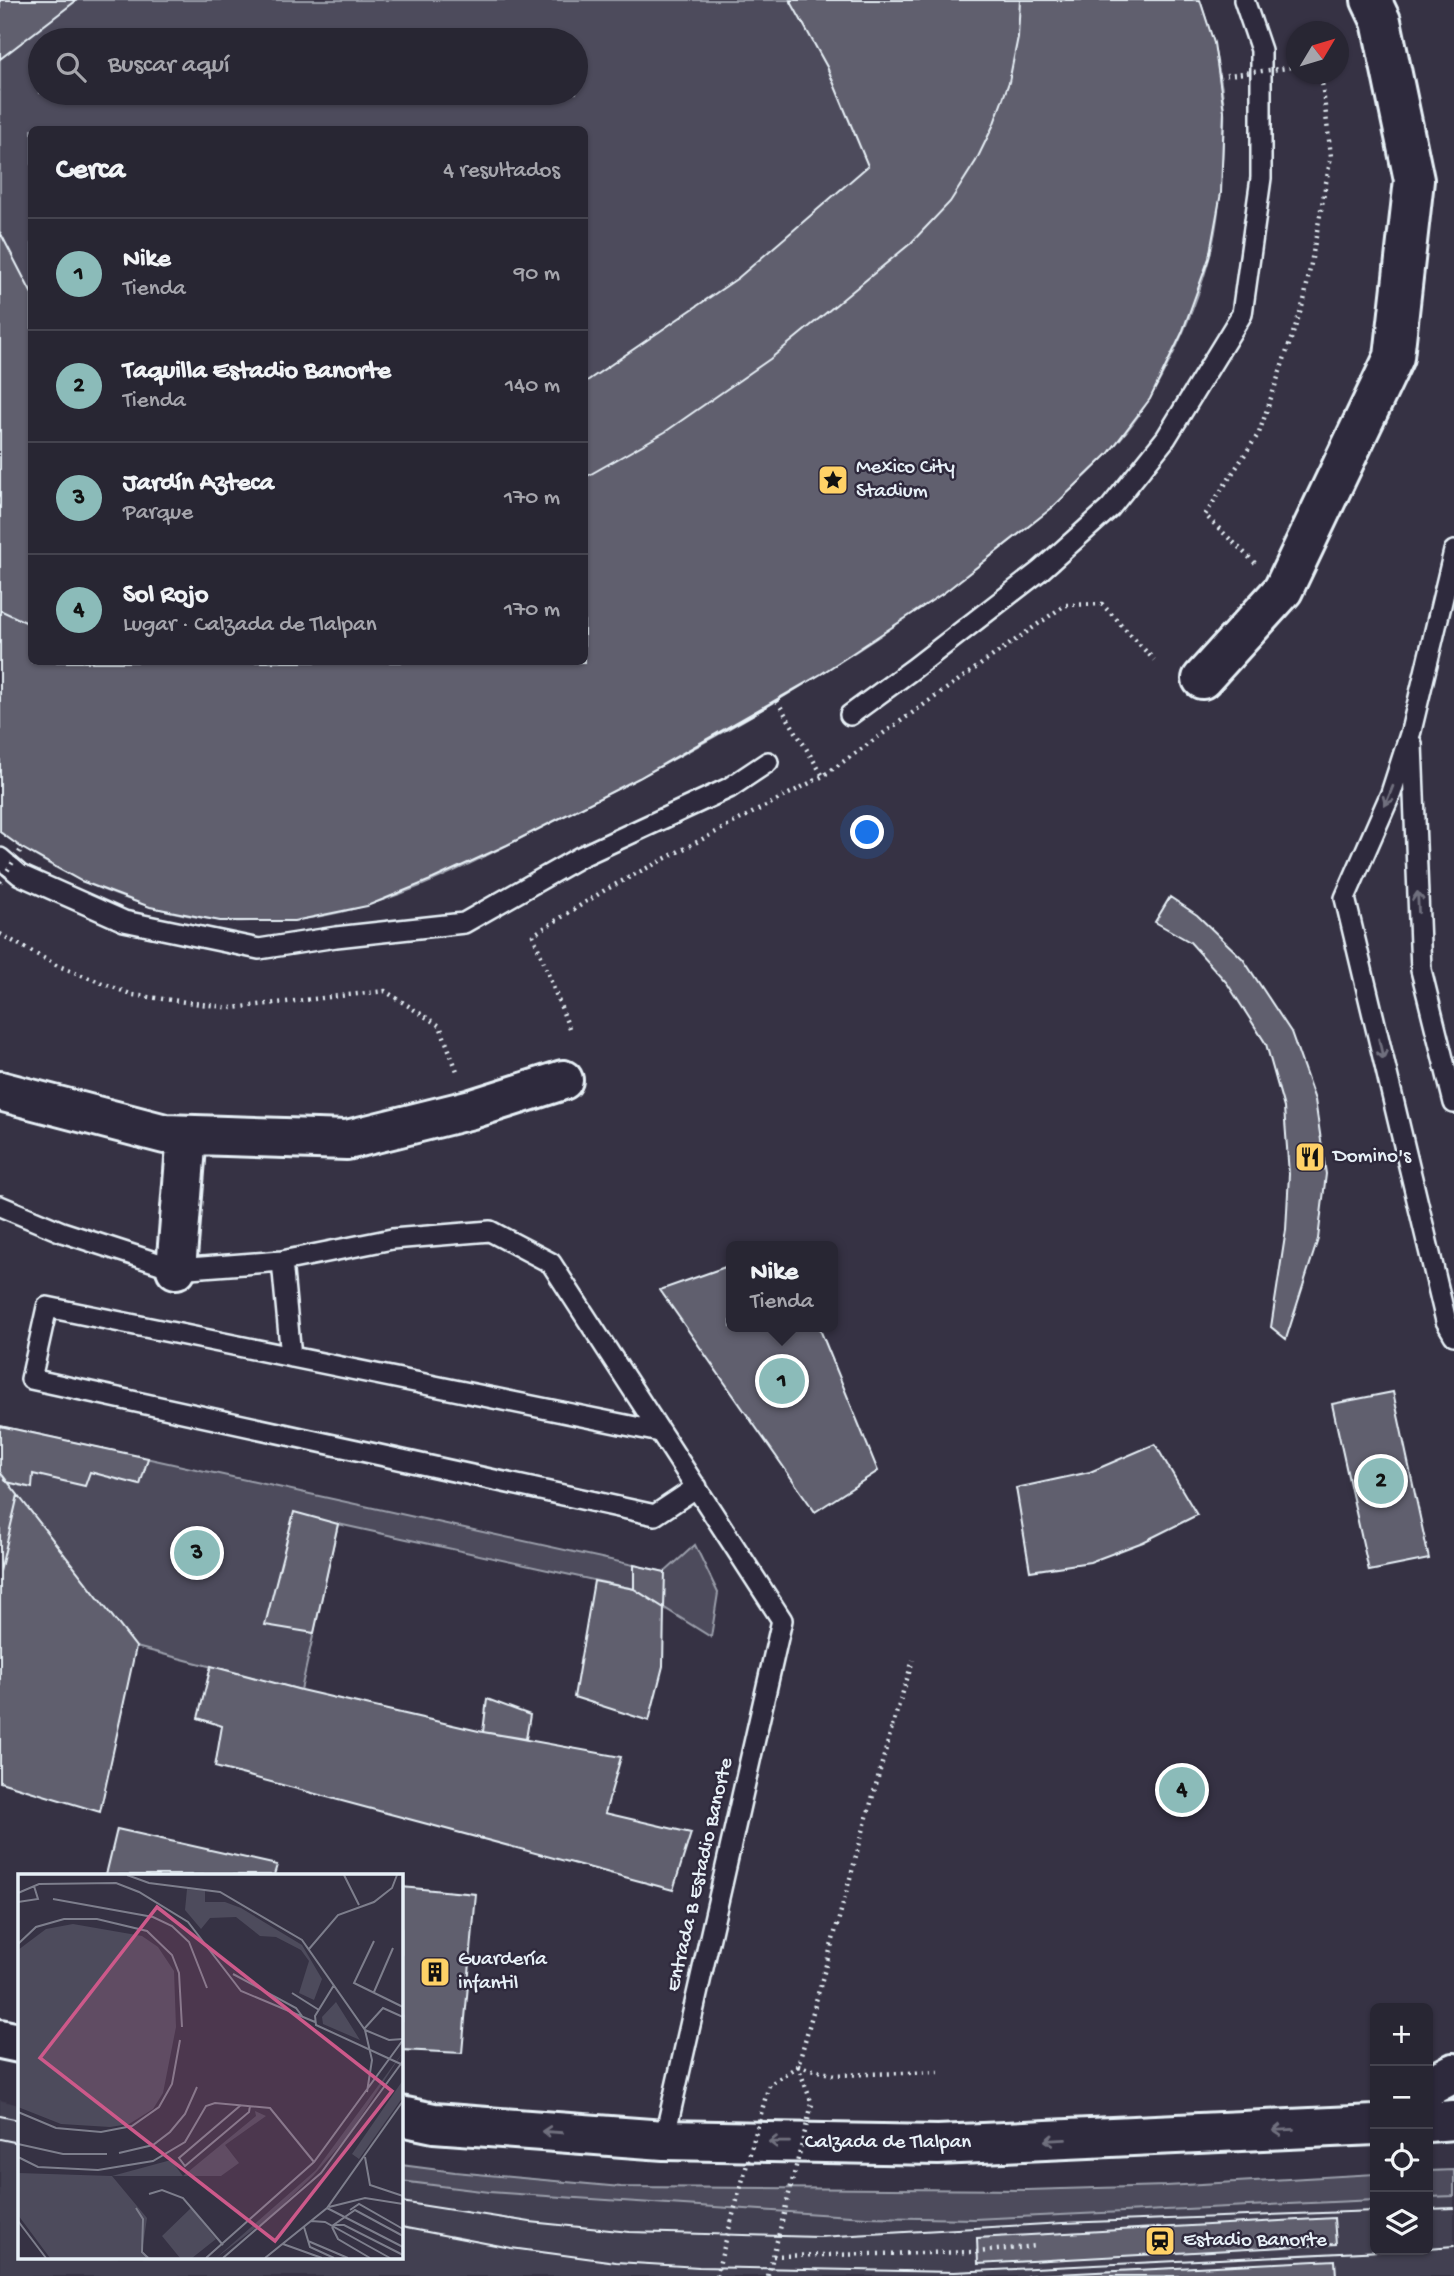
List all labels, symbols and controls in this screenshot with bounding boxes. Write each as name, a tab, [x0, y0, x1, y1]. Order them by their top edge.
north arrow	[1286, 21, 1349, 84]
search box	[28, 28, 588, 105]
icon: search	[52, 48, 90, 86]
text: Buscar aquí	[108, 51, 230, 82]
text: Cerca	[56, 154, 125, 189]
text: 4 resultados	[443, 158, 560, 185]
text: Nike	[123, 245, 171, 276]
text: 1	[74, 261, 84, 288]
text: 90 m	[514, 261, 560, 288]
text: Tienda	[123, 276, 186, 303]
text: Taquilla Estadio Banorte	[123, 357, 391, 388]
text: 2	[73, 373, 85, 400]
text: 140 m	[505, 373, 560, 400]
text: Tienda	[123, 388, 186, 415]
place label: Mexico City Stadium	[856, 456, 955, 505]
place icon: Mexico City Stadium	[816, 463, 850, 497]
text: Jardín Azteca	[123, 469, 274, 500]
text: 3	[73, 485, 85, 512]
text: 170 m	[504, 485, 560, 512]
text: Parque	[123, 500, 193, 527]
text: Sol Rojo	[123, 581, 209, 612]
text: 4	[74, 597, 84, 624]
text: 170 m	[504, 597, 560, 624]
text: Lugar · Calzada de Tlalpan	[123, 612, 377, 639]
one-way arrow	[1381, 784, 1394, 806]
your location	[850, 815, 884, 849]
one-way arrow	[1412, 891, 1425, 914]
one-way arrow	[1375, 1037, 1388, 1060]
restaurant icon: Domino's	[1293, 1140, 1327, 1174]
place label: Domino's	[1331, 1145, 1412, 1170]
popup	[726, 1241, 838, 1332]
text: Nike	[751, 1258, 798, 1289]
text: Tienda	[751, 1289, 813, 1316]
pin: 1	[759, 1355, 805, 1407]
pin: 2	[1358, 1455, 1404, 1507]
pin: 3	[174, 1527, 220, 1579]
street label: Entrada B Estadio Banorte	[662, 1754, 740, 1994]
pin: 4	[1159, 1764, 1205, 1816]
inset map	[18, 1874, 402, 2258]
place label: Guardería infantil	[458, 1948, 548, 1997]
building icon: Guardería infantil	[418, 1955, 452, 1989]
map controls	[1370, 2003, 1433, 2255]
button: +	[1370, 2003, 1433, 2066]
button: −	[1370, 2066, 1433, 2129]
one-way arrow	[1271, 2123, 1294, 2136]
one-way arrow	[541, 2125, 564, 2138]
button: locate	[1370, 2129, 1433, 2192]
street label: Calzada de Tlalpan	[805, 2131, 971, 2156]
one-way arrow	[1044, 2133, 1067, 2146]
one-way arrow	[768, 2136, 791, 2149]
button: layers	[1370, 2192, 1433, 2255]
station icon: Estadio Banorte	[1143, 2224, 1177, 2258]
place label: Estadio Banorte	[1183, 2229, 1328, 2254]

